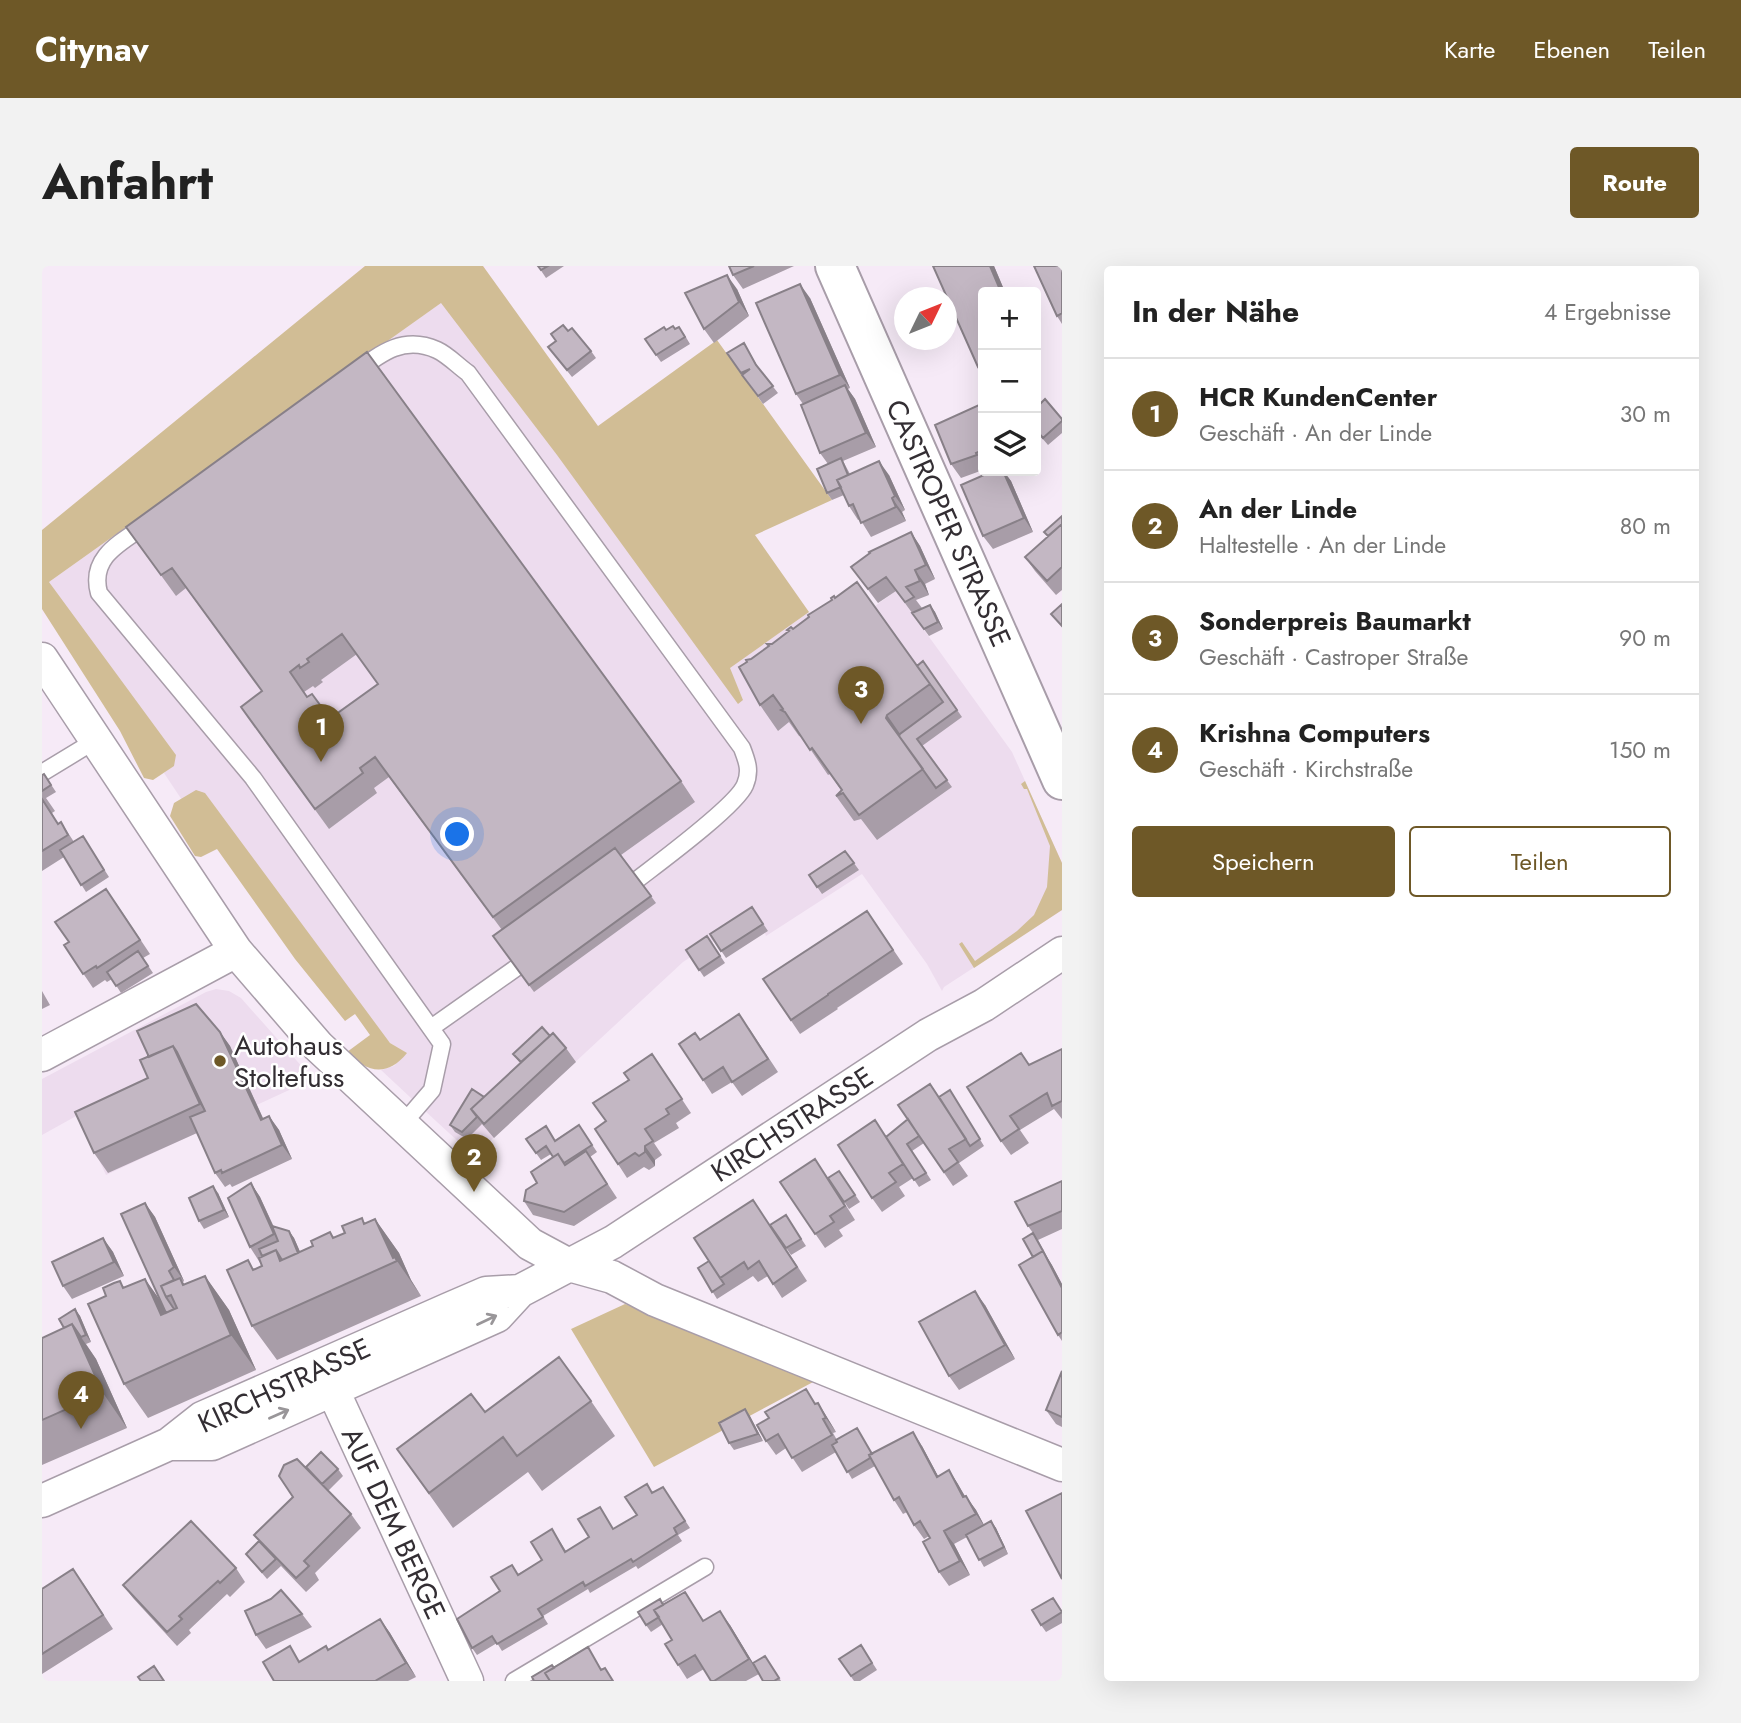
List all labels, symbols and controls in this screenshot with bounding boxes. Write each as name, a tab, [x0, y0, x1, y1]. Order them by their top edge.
text: Citynav	[35, 26, 149, 73]
text: Karte	[1444, 32, 1495, 67]
text: Ebenen	[1533, 32, 1610, 67]
text: Teilen	[1648, 32, 1706, 67]
text: Anfahrt	[42, 147, 213, 217]
button: Route	[1570, 147, 1699, 218]
north arrow	[894, 287, 957, 350]
map controls	[978, 287, 1041, 476]
button: +	[978, 287, 1041, 350]
text: In der Nähe	[1132, 290, 1299, 333]
text: 4 Ergebnisse	[1544, 295, 1671, 329]
button: −	[978, 350, 1041, 413]
text: HCR KundenCenter	[1199, 378, 1437, 416]
street label: CASTROPER STRASSE	[876, 393, 1022, 653]
text: 1	[1149, 397, 1161, 431]
text: 30 m	[1620, 397, 1671, 431]
button: layers	[978, 413, 1041, 476]
text: Geschäft · An der Linde	[1199, 416, 1432, 450]
text: An der Linde	[1199, 490, 1357, 528]
text: 2	[1147, 509, 1163, 543]
text: 80 m	[1620, 509, 1671, 543]
text: Haltestelle · An der Linde	[1199, 528, 1446, 562]
text: Sonderpreis Baumarkt	[1199, 602, 1471, 640]
text: 3	[1148, 621, 1162, 655]
text: 90 m	[1619, 621, 1671, 655]
text: Geschäft · Castroper Straße	[1199, 640, 1468, 674]
pin: 3	[838, 666, 884, 724]
pin: 1	[298, 704, 344, 762]
text: Krishna Computers	[1199, 714, 1430, 752]
text: 4	[1147, 733, 1163, 767]
text: 150 m	[1609, 733, 1671, 767]
text: Geschäft · Kirchstraße	[1199, 752, 1413, 786]
your location	[440, 817, 474, 851]
button: Speichern	[1132, 826, 1395, 897]
button: Teilen	[1409, 826, 1671, 897]
place label: Autohaus Stoltefuss	[234, 1025, 344, 1098]
marker: Autohaus Stoltefuss	[212, 1053, 228, 1069]
street label: KIRCHSTRASSE	[703, 1057, 882, 1192]
pin: 2	[451, 1134, 497, 1192]
one-way arrow	[476, 1313, 497, 1327]
street label: KIRCHSTRASSE	[191, 1328, 377, 1443]
pin: 4	[58, 1371, 104, 1429]
one-way arrow	[268, 1407, 290, 1420]
street label: AUF DEM BERGE	[331, 1420, 456, 1626]

